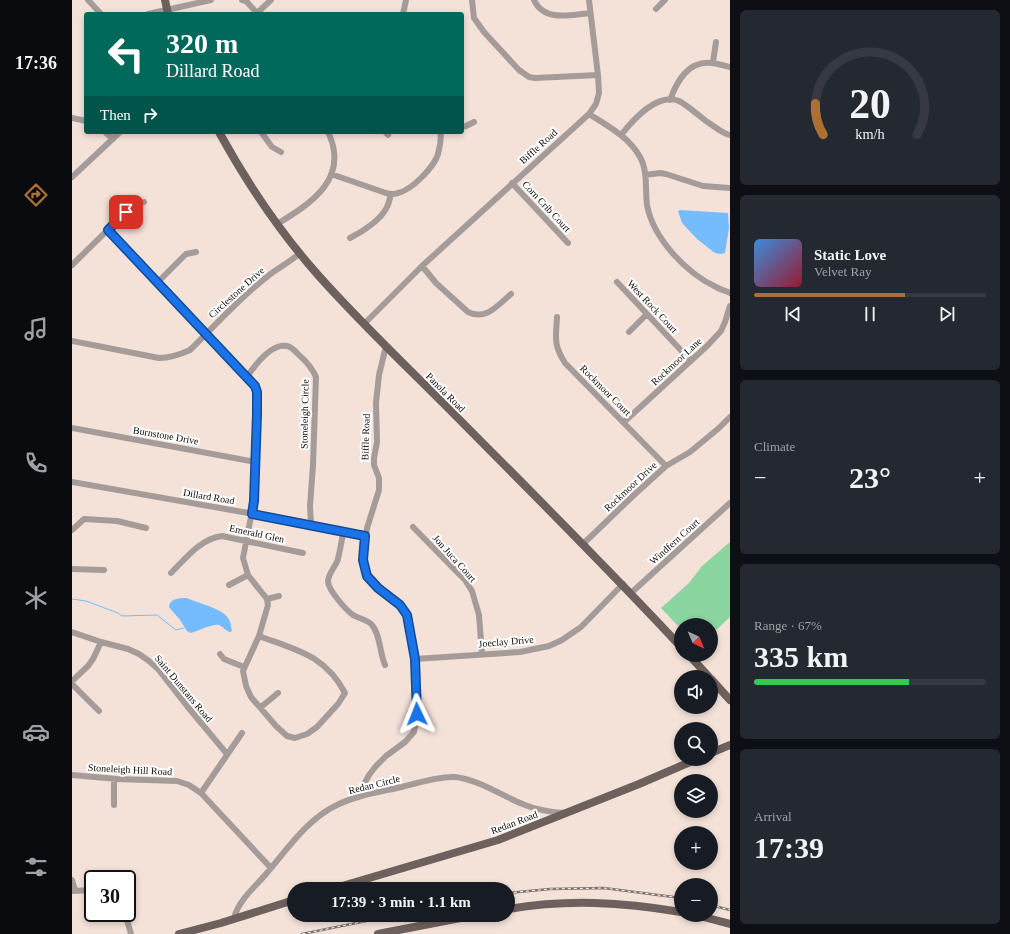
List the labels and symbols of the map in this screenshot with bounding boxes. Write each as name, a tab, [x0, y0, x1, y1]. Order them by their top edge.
street label: Biffle Road	[517, 127, 559, 166]
street label: Corn Crib Court	[520, 179, 573, 234]
pin	[109, 195, 143, 229]
street label: Circlestone Drive	[206, 264, 267, 320]
street label: West Rock Court	[625, 277, 680, 335]
street label: Rockmoor Lane	[649, 335, 704, 387]
street label: Rockmoor Court	[578, 363, 634, 418]
street label: Panola Road	[424, 370, 468, 414]
street label: Stoneleigh Circle	[298, 379, 311, 449]
street label: Biffle Road	[359, 413, 372, 461]
street label: Burnstone Drive	[132, 424, 200, 447]
street label: Rockmoor Drive	[602, 459, 659, 513]
street label: Dillard Road	[182, 487, 235, 506]
street label: Windfern Court	[647, 516, 702, 567]
street label: Emerald Glen	[228, 522, 285, 545]
street label: Jon Juca Court	[431, 533, 479, 584]
north arrow	[674, 618, 718, 662]
street label: Joeclay Drive	[478, 634, 535, 649]
street label: Saint Dunstans Road	[152, 653, 215, 724]
position arrow	[396, 693, 438, 735]
street label: Stoneleigh Hill Road	[88, 762, 172, 777]
street label: Redan Circle	[347, 773, 401, 796]
street label: Redan Road	[489, 809, 539, 836]
speed limit sign: 30	[84, 870, 136, 922]

